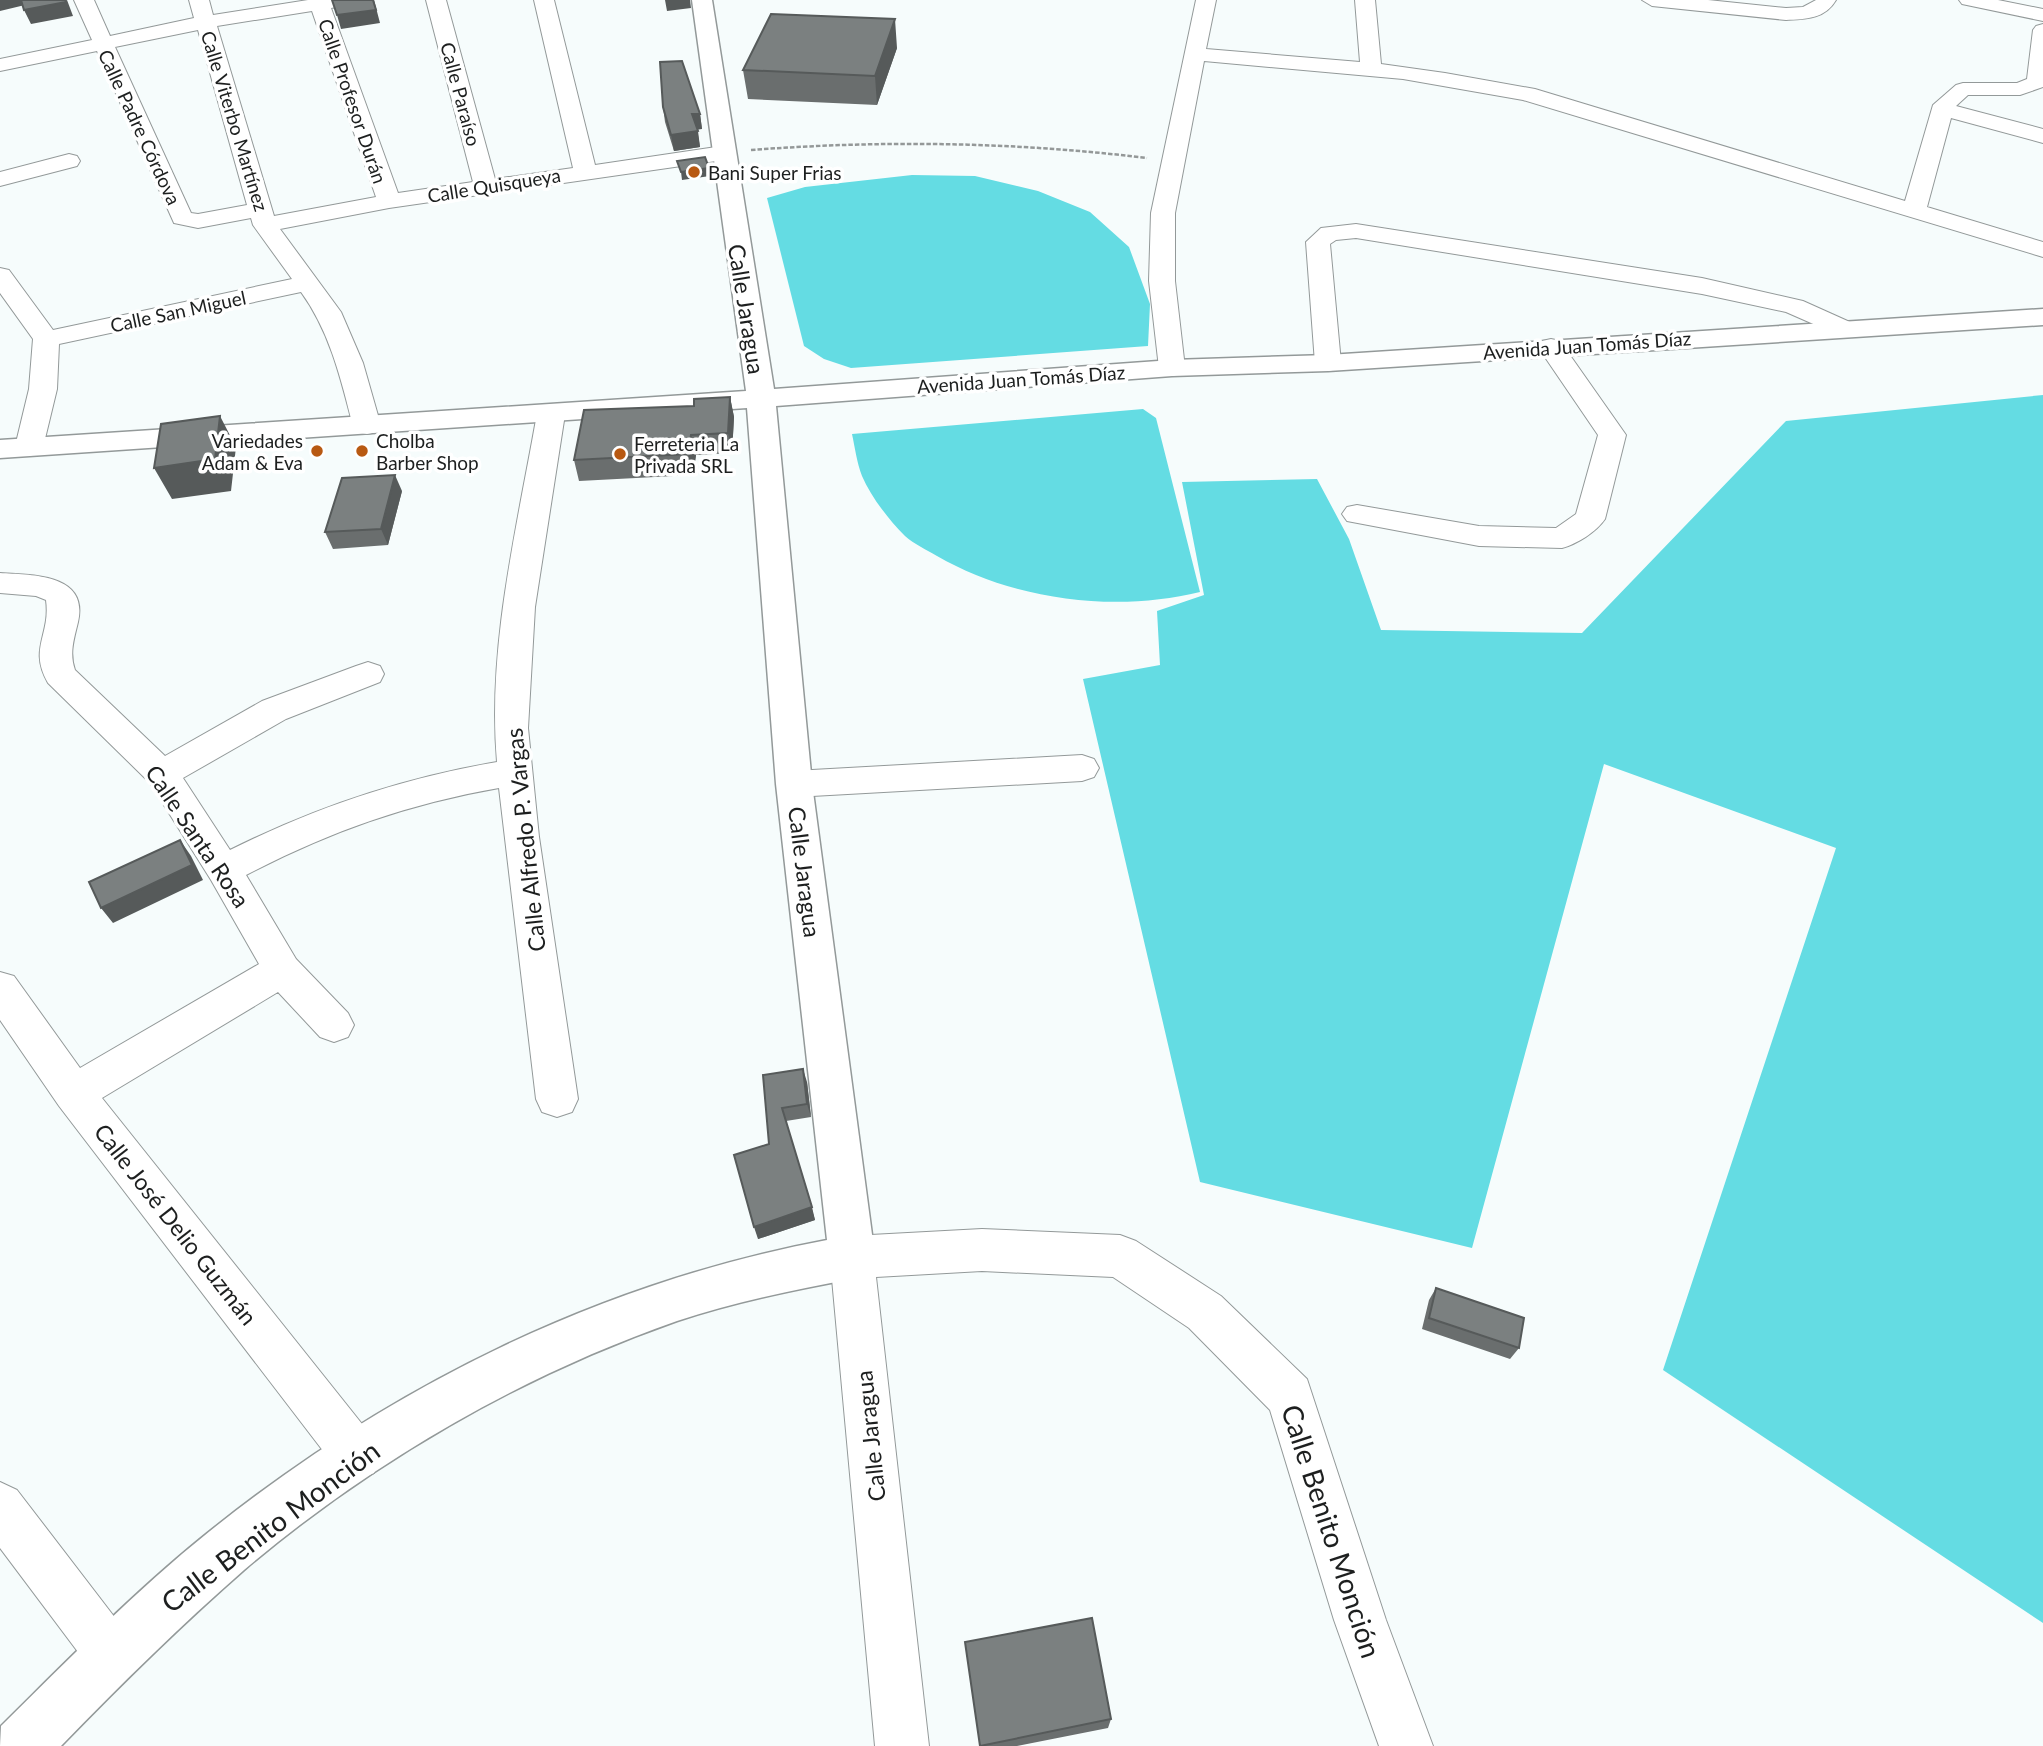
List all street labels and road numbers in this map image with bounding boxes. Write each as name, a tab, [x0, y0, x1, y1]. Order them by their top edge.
street label: Calle Profesor Durán	[314, 16, 392, 186]
street label: Calle Viterbo Martínez	[197, 28, 273, 214]
street label: Calle Paraíso	[436, 40, 486, 148]
street label: Calle Padre Córdova	[94, 46, 186, 208]
street label: Calle Quisqueya	[426, 163, 562, 207]
street label: Calle Jaragua	[723, 242, 771, 376]
street label: Calle San Miguel	[108, 285, 248, 337]
street label: Avenida Juan Tomás Díaz	[1482, 326, 1692, 364]
street label: Avenida Juan Tomás Díaz	[916, 360, 1126, 398]
street label: Calle Alfredo P. Vargas	[499, 727, 551, 953]
street label: Calle Santa Rosa	[140, 759, 256, 913]
street label: Calle Jaragua	[783, 805, 827, 939]
street label: Calle José Delio Guzmán	[89, 1118, 263, 1330]
street label: Calle Jaragua	[849, 1369, 891, 1503]
street label: Calle Benito Monción	[1275, 1400, 1389, 1662]
street label: Calle Benito Monción	[154, 1433, 386, 1619]

